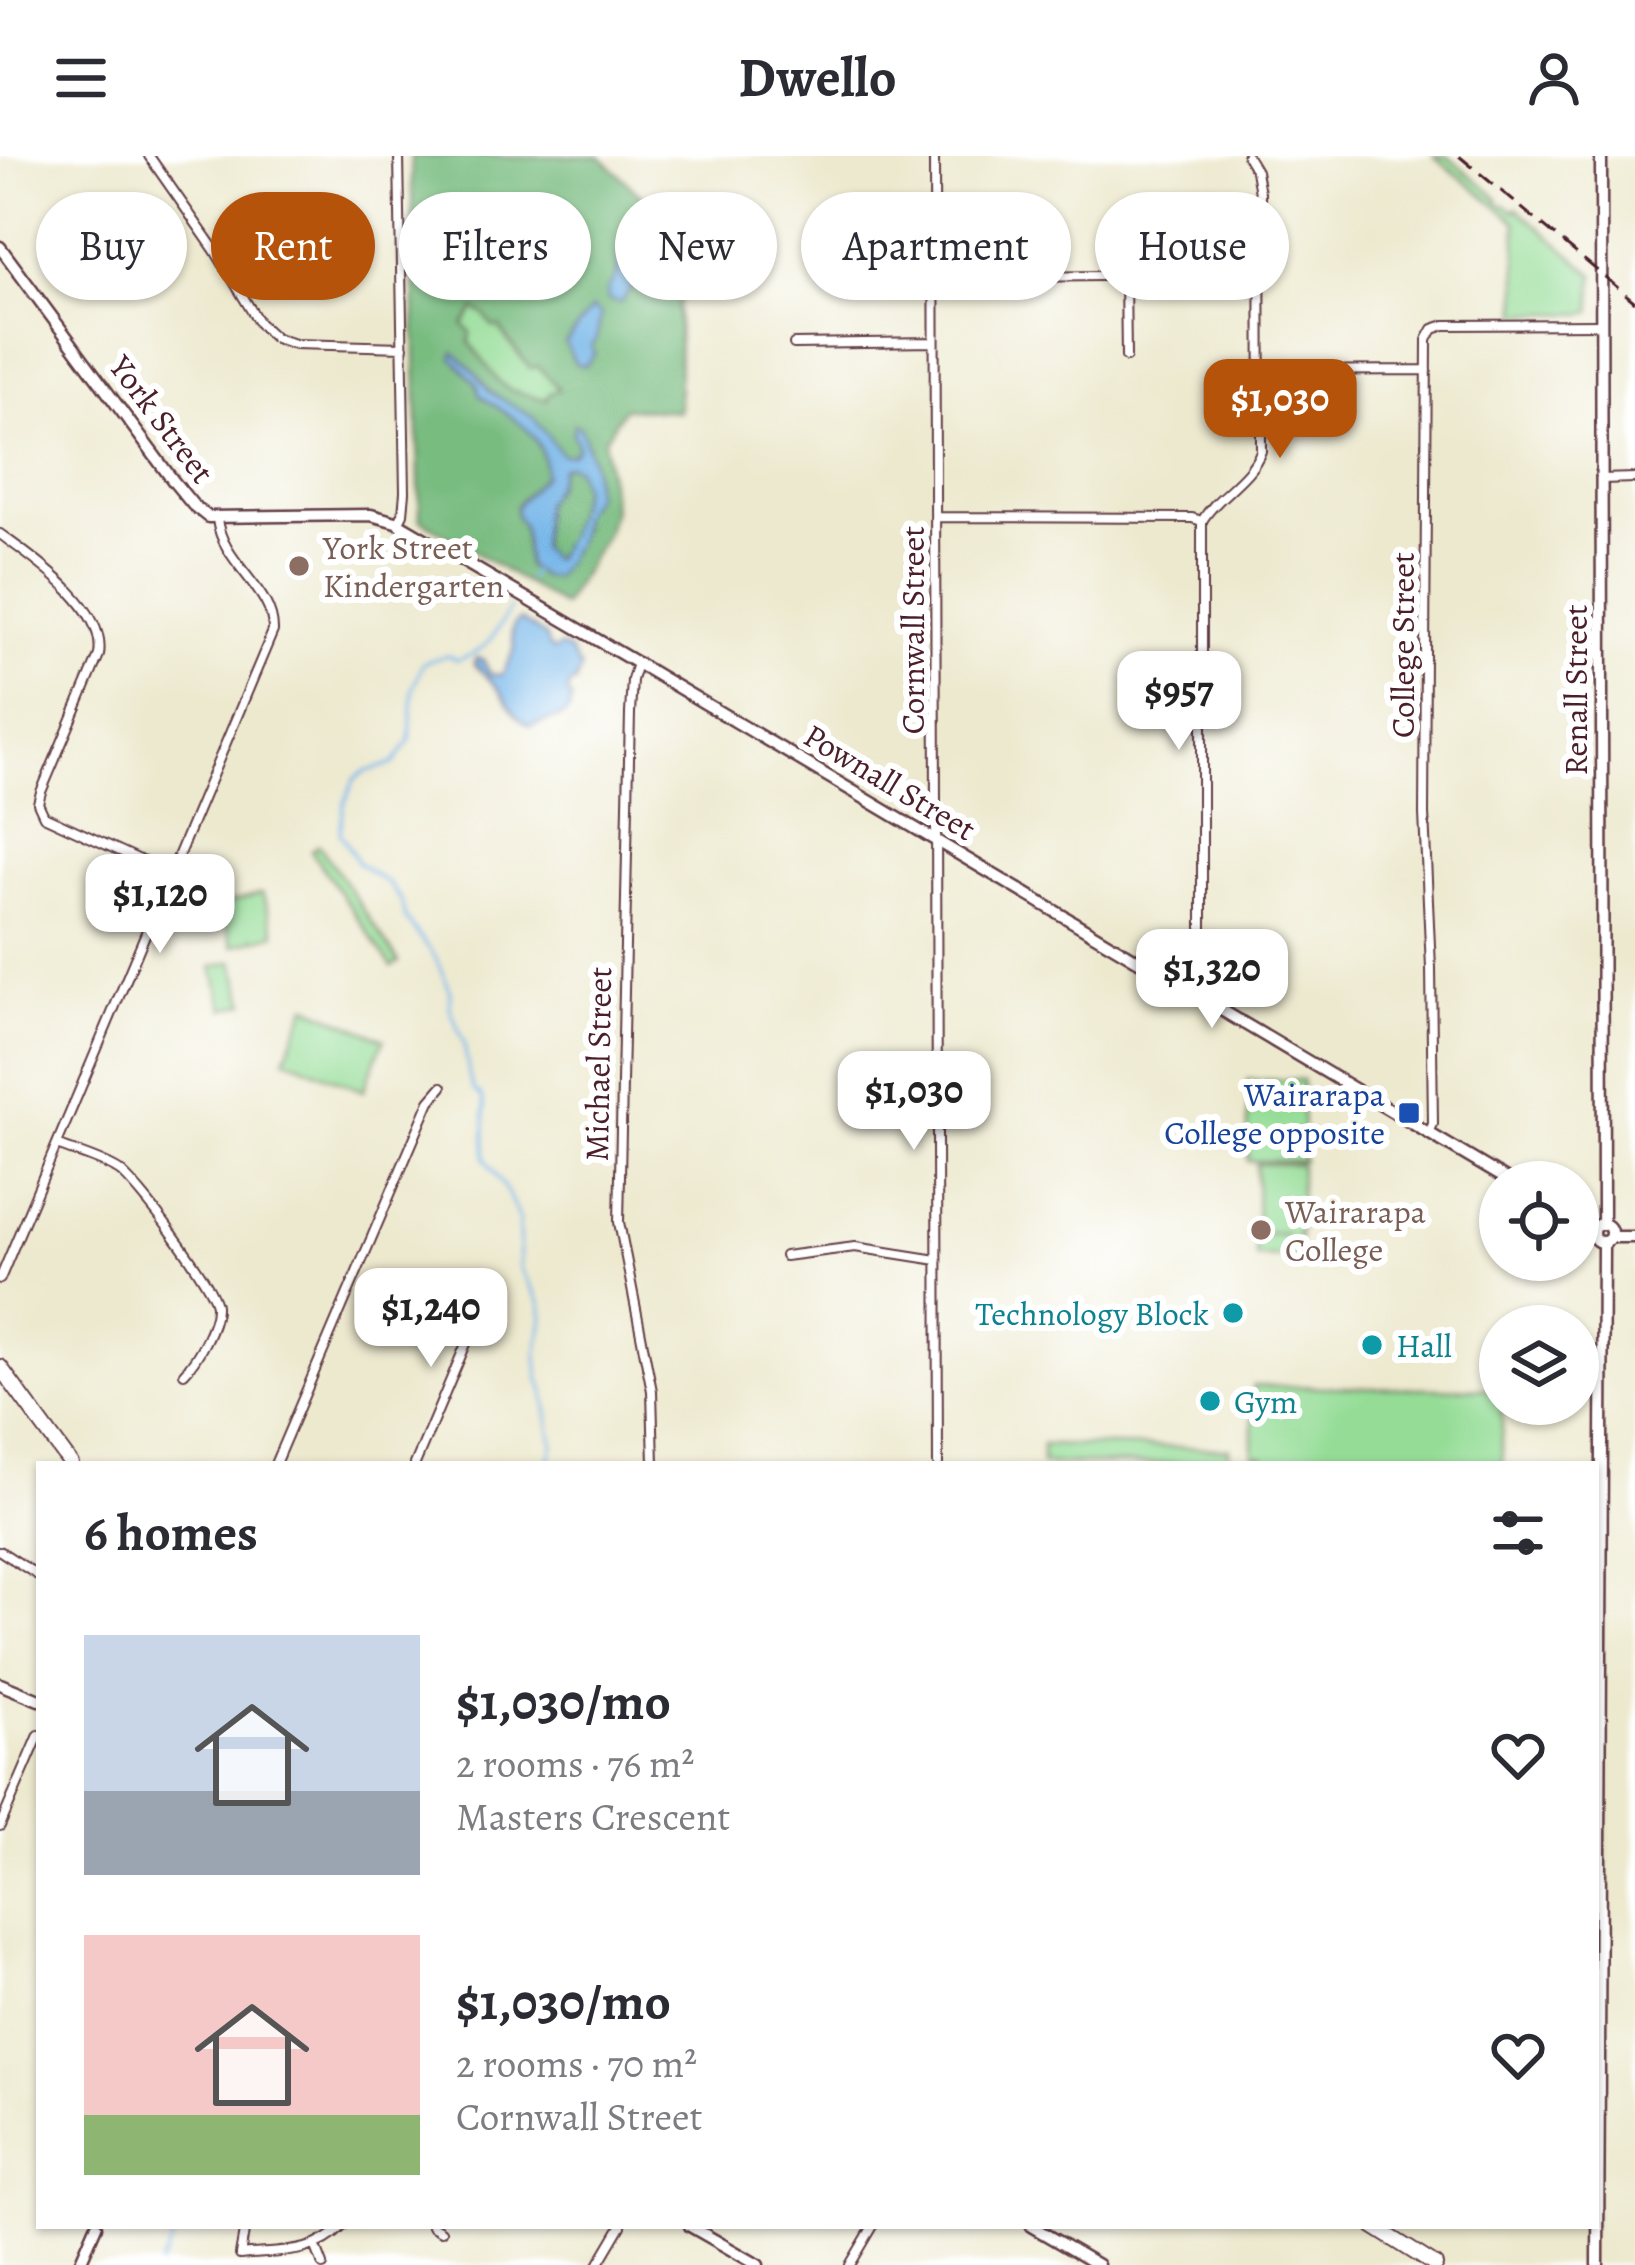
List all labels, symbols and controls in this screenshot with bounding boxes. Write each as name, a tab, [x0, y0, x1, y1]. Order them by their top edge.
text: Dwello	[738, 41, 897, 115]
icon: menu	[48, 45, 114, 111]
icon: person	[1521, 45, 1587, 111]
chip: Buy	[36, 192, 187, 300]
chip: Rent	[211, 192, 375, 300]
chip: Filters	[399, 192, 591, 300]
chip: New	[615, 192, 777, 300]
chip: Apartment	[801, 192, 1071, 300]
chip: House	[1095, 192, 1289, 300]
street label: York Street	[98, 345, 225, 492]
pin: $1,030	[1182, 359, 1378, 461]
text: $1,030	[1231, 371, 1329, 424]
place label: York Street Kindergarten	[322, 525, 504, 608]
street label: Cornwall Street	[890, 526, 935, 734]
street label: College Street	[1380, 552, 1425, 738]
marker: York Street Kindergarten	[286, 553, 312, 579]
street label: Renall Street	[1553, 604, 1598, 776]
pin: $957	[1108, 651, 1250, 753]
text: $957	[1144, 663, 1214, 716]
street label: Pownall Street	[796, 713, 984, 851]
pin: $1,120	[62, 854, 258, 956]
text: $1,120	[112, 866, 208, 919]
pin: $1,320	[1114, 929, 1310, 1031]
text: $1,320	[1163, 941, 1261, 994]
street label: Michael Street	[574, 966, 622, 1162]
pin: $1,030	[816, 1051, 1012, 1153]
text: $1,030	[865, 1063, 963, 1116]
place label: Wairarapa College opposite	[1164, 1072, 1386, 1155]
marker: Wairarapa College opposite	[1396, 1100, 1422, 1126]
map controls	[1479, 1161, 1599, 1425]
button: locate	[1479, 1161, 1599, 1281]
place label: Wairarapa College	[1284, 1189, 1427, 1272]
marker: Wairarapa College	[1248, 1217, 1274, 1243]
pin: $1,240	[333, 1268, 529, 1370]
text: $1,240	[381, 1280, 481, 1333]
place label: Technology Block	[975, 1291, 1209, 1336]
marker: Technology Block	[1220, 1300, 1246, 1326]
button: layers	[1479, 1305, 1599, 1425]
place label: Hall	[1396, 1323, 1452, 1368]
marker: Hall	[1359, 1332, 1385, 1358]
place label: Gym	[1234, 1379, 1298, 1424]
marker: Gym	[1197, 1388, 1223, 1414]
text: 6 homes	[84, 1498, 258, 1568]
icon: filters	[1485, 1500, 1551, 1566]
text: $1,030/mo	[456, 1667, 671, 1737]
icon: home	[180, 1683, 324, 1827]
icon: heart	[1485, 1722, 1551, 1788]
text: 2 rooms · 76 m²	[456, 1737, 694, 1790]
text: Masters Crescent	[456, 1790, 730, 1843]
text: $1,030/mo	[456, 1967, 671, 2037]
icon: home	[180, 1983, 324, 2127]
icon: heart	[1485, 2022, 1551, 2088]
text: 2 rooms · 70 m²	[456, 2037, 697, 2090]
text: Cornwall Street	[456, 2090, 702, 2143]

